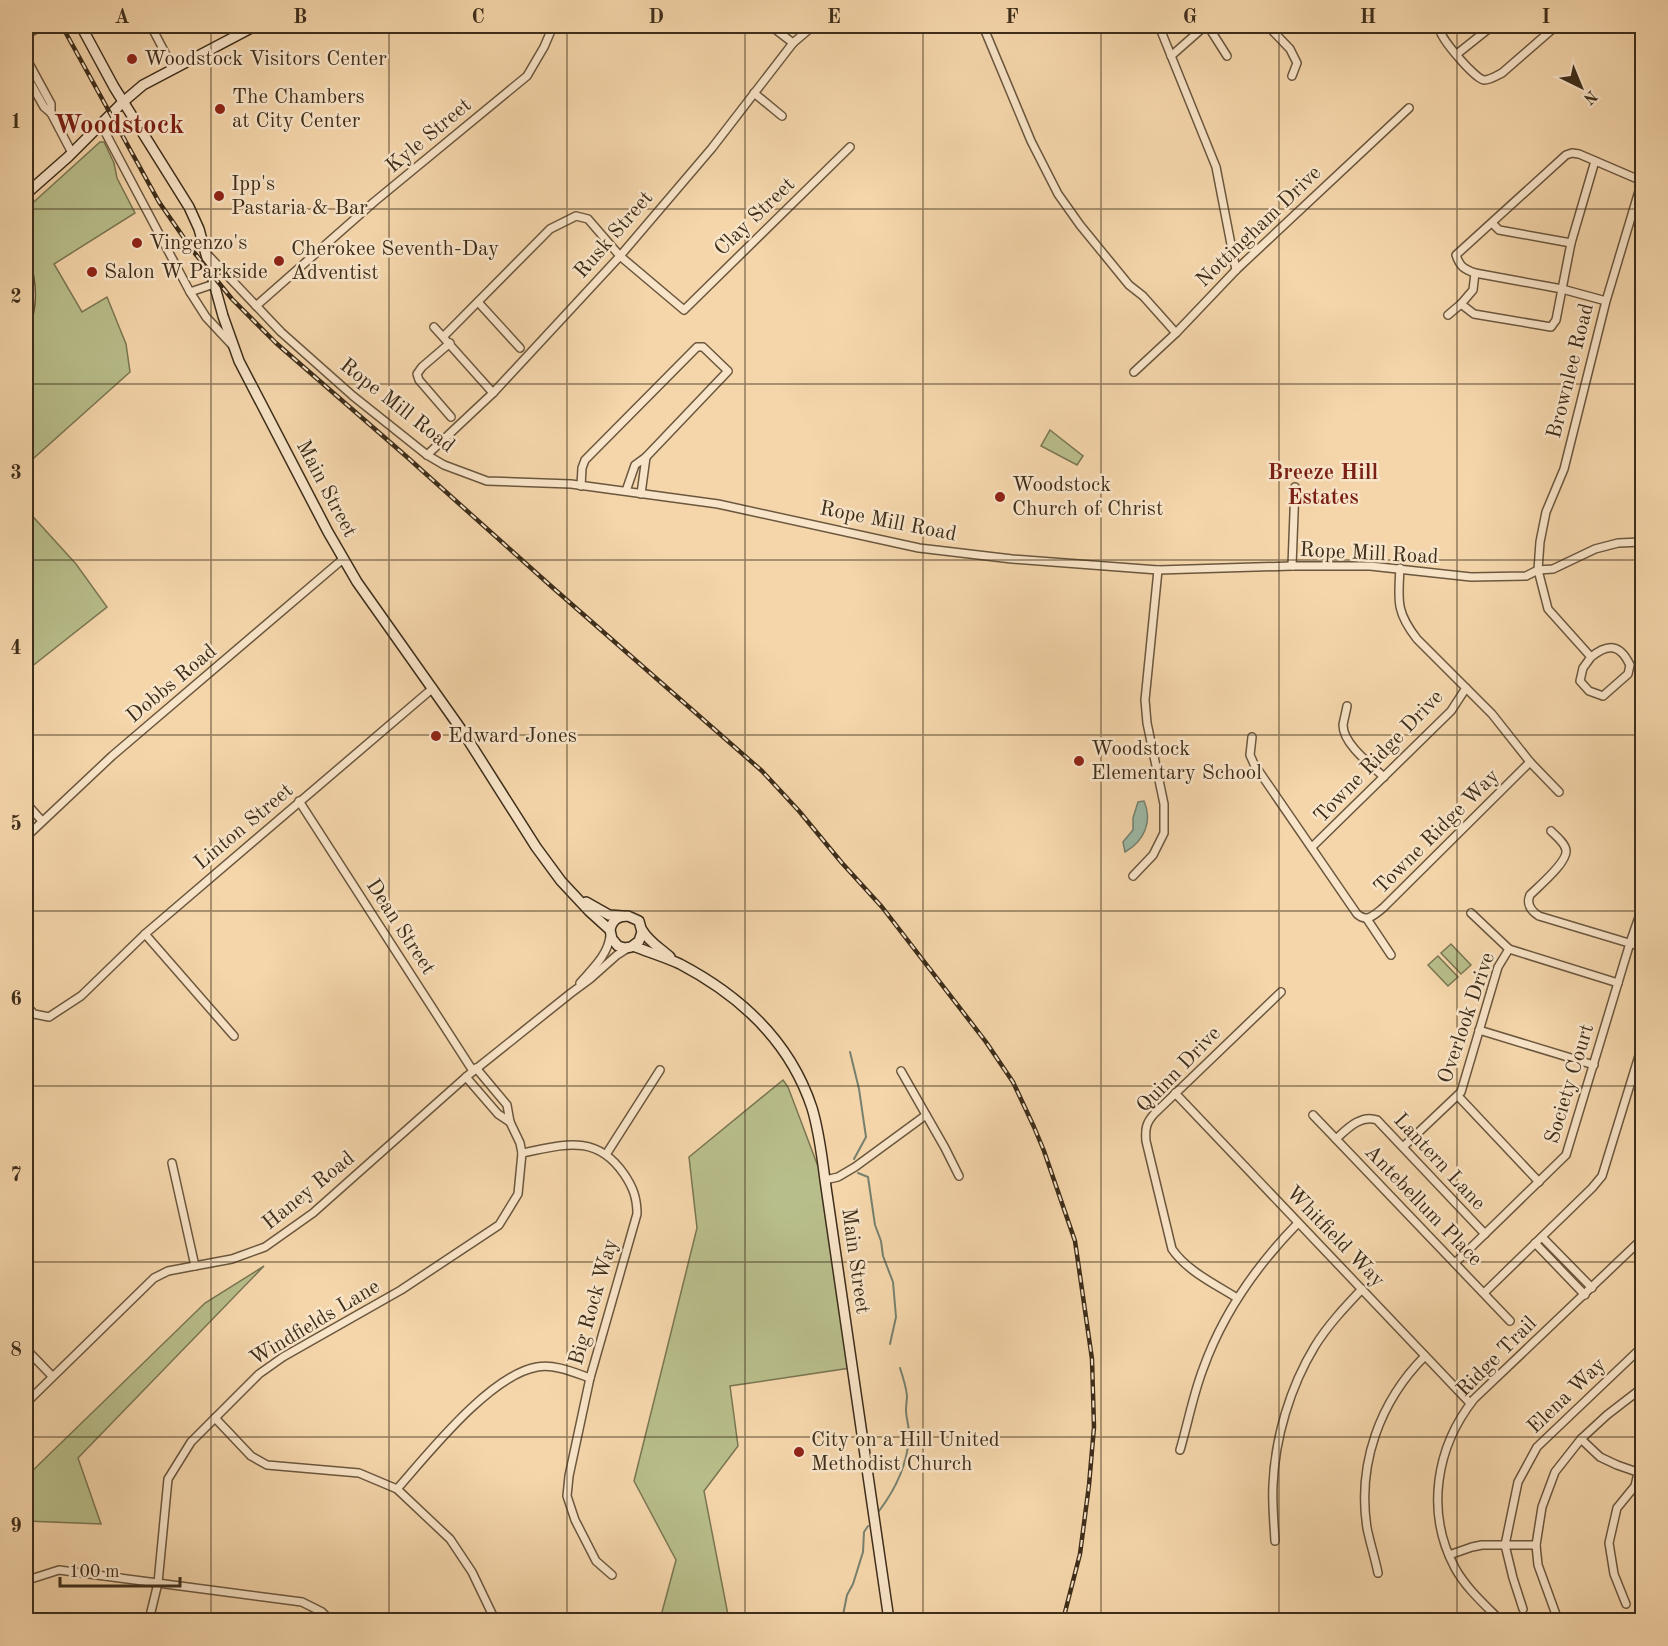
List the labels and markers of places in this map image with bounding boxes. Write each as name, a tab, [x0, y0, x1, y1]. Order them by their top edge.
place label: Woodstock Visitors Center	[144, 49, 387, 70]
marker: Woodstock Visitors Center	[125, 52, 139, 66]
place label: The Chambers at City Center	[232, 87, 365, 132]
marker: The Chambers at City Center	[213, 102, 227, 116]
place label: Ipp's Pastaria & Bar	[231, 174, 368, 219]
marker: Ipp's Pastaria & Bar	[212, 189, 226, 203]
place label: Vingenzo's	[149, 233, 247, 254]
marker: Vingenzo's	[130, 236, 144, 250]
place label: Cherokee Seventh-Day Adventist	[291, 239, 499, 284]
marker: Cherokee Seventh-Day Adventist	[272, 254, 286, 268]
place label: Salon W Parkside	[104, 262, 268, 283]
marker: Salon W Parkside	[85, 265, 99, 279]
place label: Woodstock Church of Christ	[1012, 475, 1163, 520]
marker: Woodstock Church of Christ	[993, 490, 1007, 504]
place label: Edward Jones	[448, 726, 577, 747]
marker: Edward Jones	[429, 729, 443, 743]
place label: Woodstock Elementary School	[1091, 739, 1262, 784]
marker: Woodstock Elementary School	[1072, 754, 1086, 768]
place label: City on a Hill United Methodist Church	[811, 1430, 1000, 1475]
marker: City on a Hill United Methodist Church	[792, 1445, 806, 1459]

